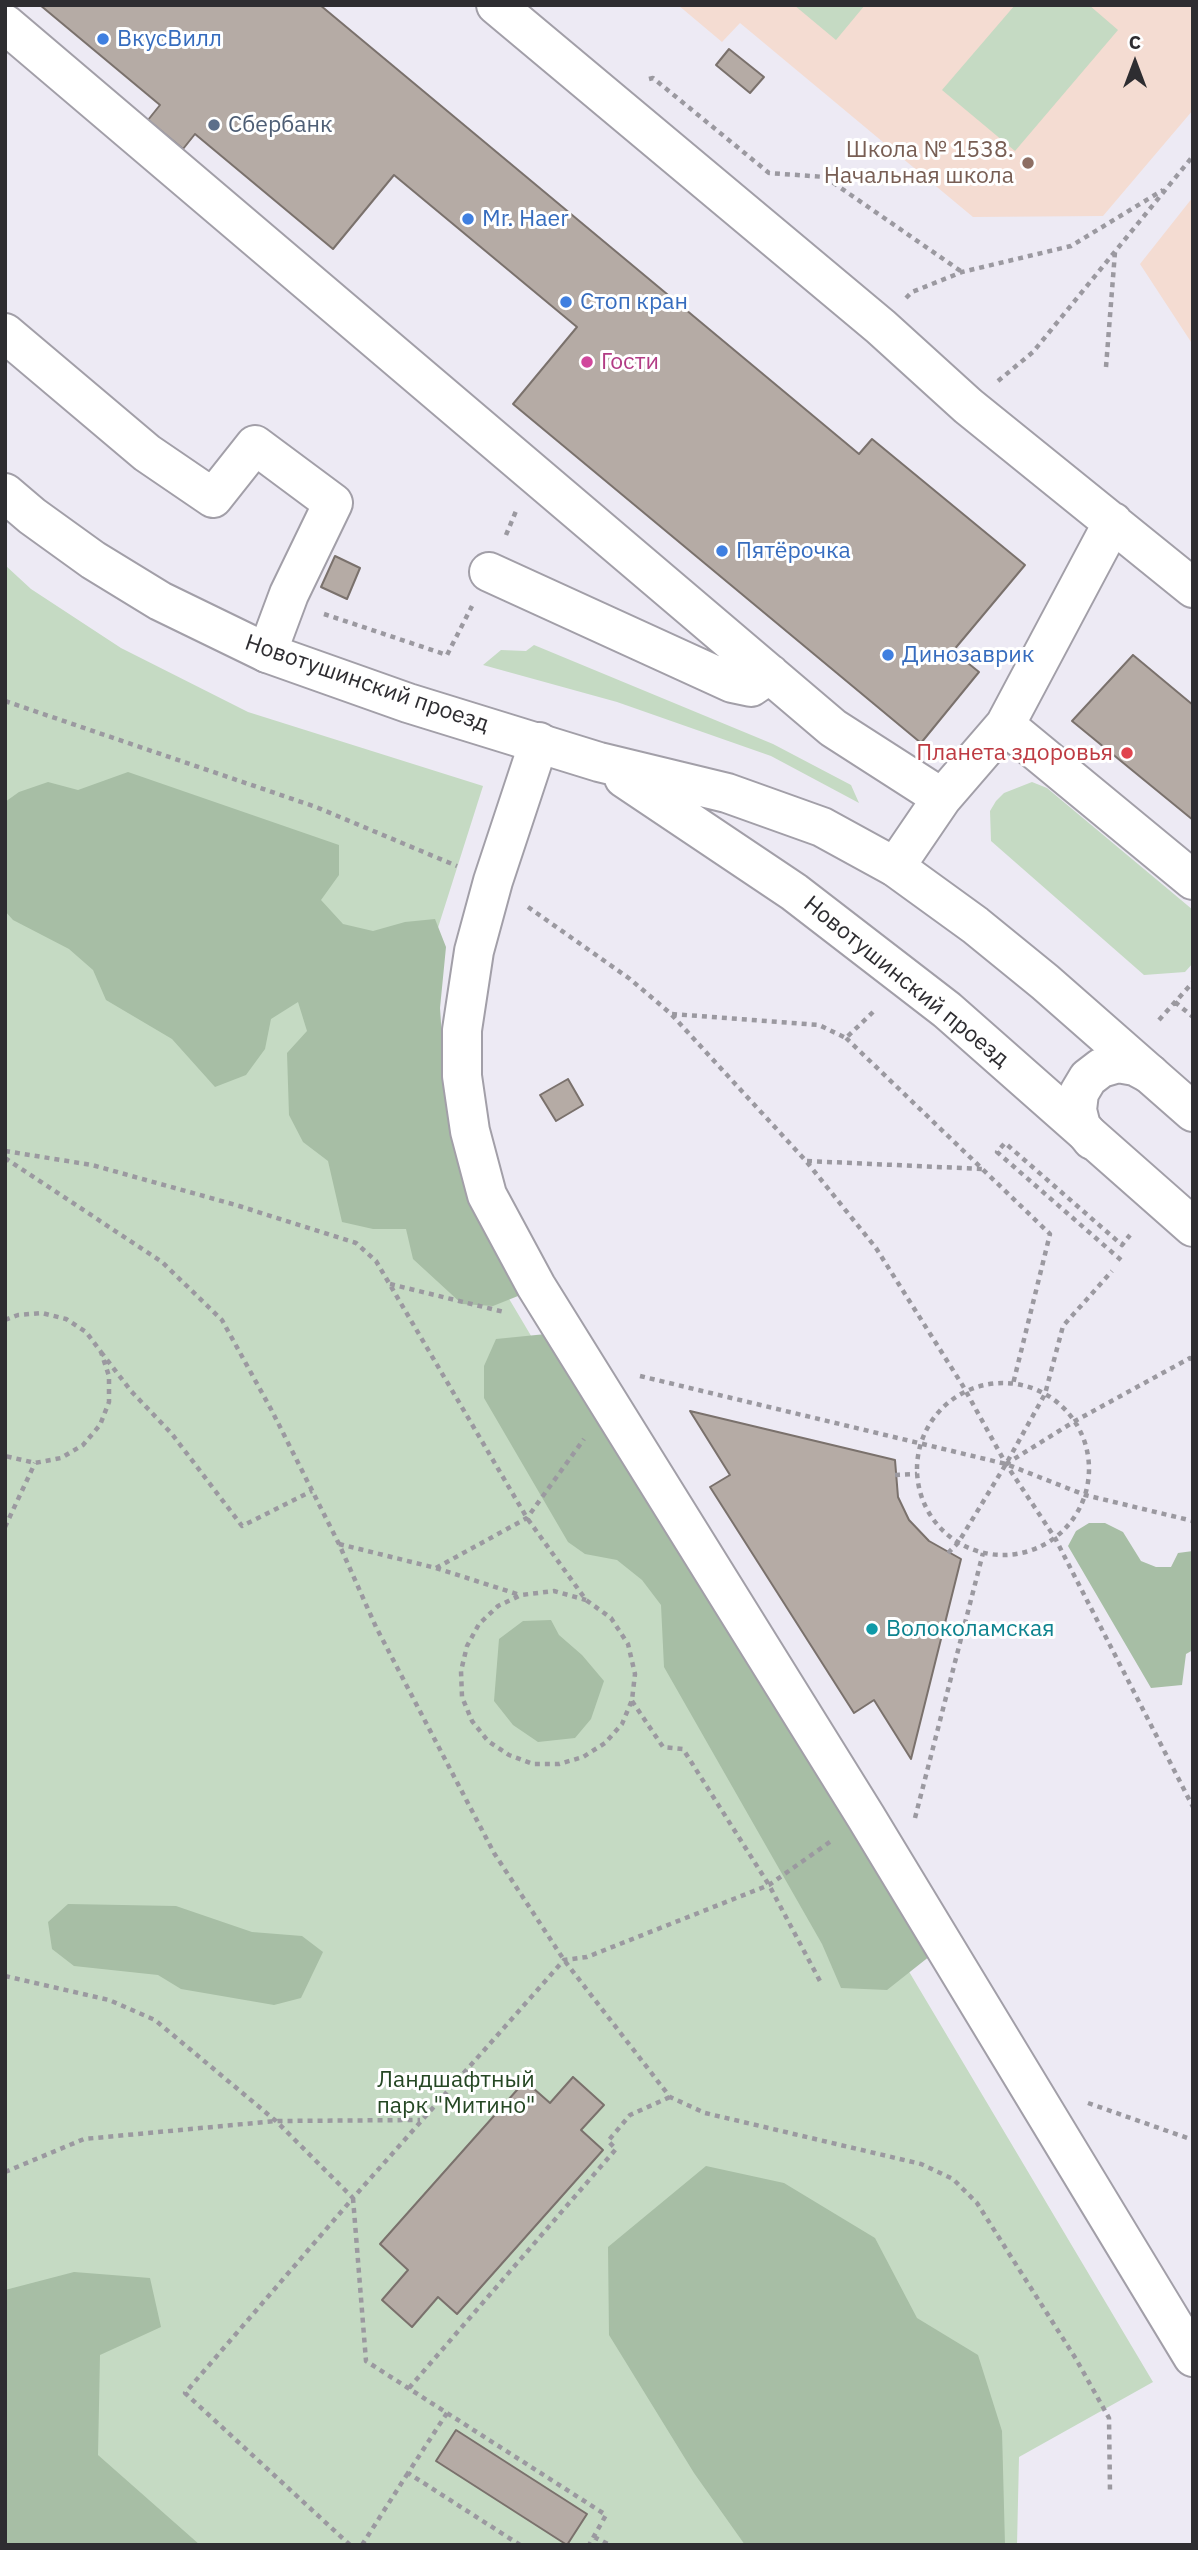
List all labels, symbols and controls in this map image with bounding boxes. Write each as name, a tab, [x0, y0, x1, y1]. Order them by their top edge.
place label: ВкусВилл	[117, 25, 222, 53]
north arrow	[1100, 28, 1170, 98]
text: С	[1129, 30, 1141, 54]
marker: ВкусВилл	[95, 31, 111, 47]
place label: Сбербанк	[228, 111, 333, 139]
marker: Сбербанк	[206, 117, 222, 133]
place label: Школа № 1538. Начальная школа	[824, 136, 1014, 190]
marker: Школа № 1538. Начальная школа	[1020, 155, 1036, 171]
place label: Mr. Haer	[482, 205, 569, 233]
marker: Mr. Haer	[460, 211, 476, 227]
place label: Стоп кран	[580, 288, 688, 316]
marker: Стоп кран	[558, 294, 574, 310]
place label: Гости	[601, 348, 659, 376]
marker: Гости	[579, 354, 595, 370]
place label: Пятёрочка	[736, 537, 851, 565]
marker: Пятёрочка	[714, 543, 730, 559]
street label: Новотушинский проезд	[241, 629, 493, 739]
place label: Динозаврик	[902, 641, 1035, 669]
marker: Динозаврик	[880, 647, 896, 663]
place label: Планета здоровья	[916, 739, 1113, 767]
marker: Планета здоровья	[1119, 745, 1135, 761]
street label: Новотушинский проезд	[798, 891, 1014, 1073]
place label: Волоколамская	[886, 1615, 1055, 1643]
marker: Волоколамская	[864, 1621, 880, 1637]
park label: Ландшафтный парк "Митино"	[377, 2066, 535, 2120]

